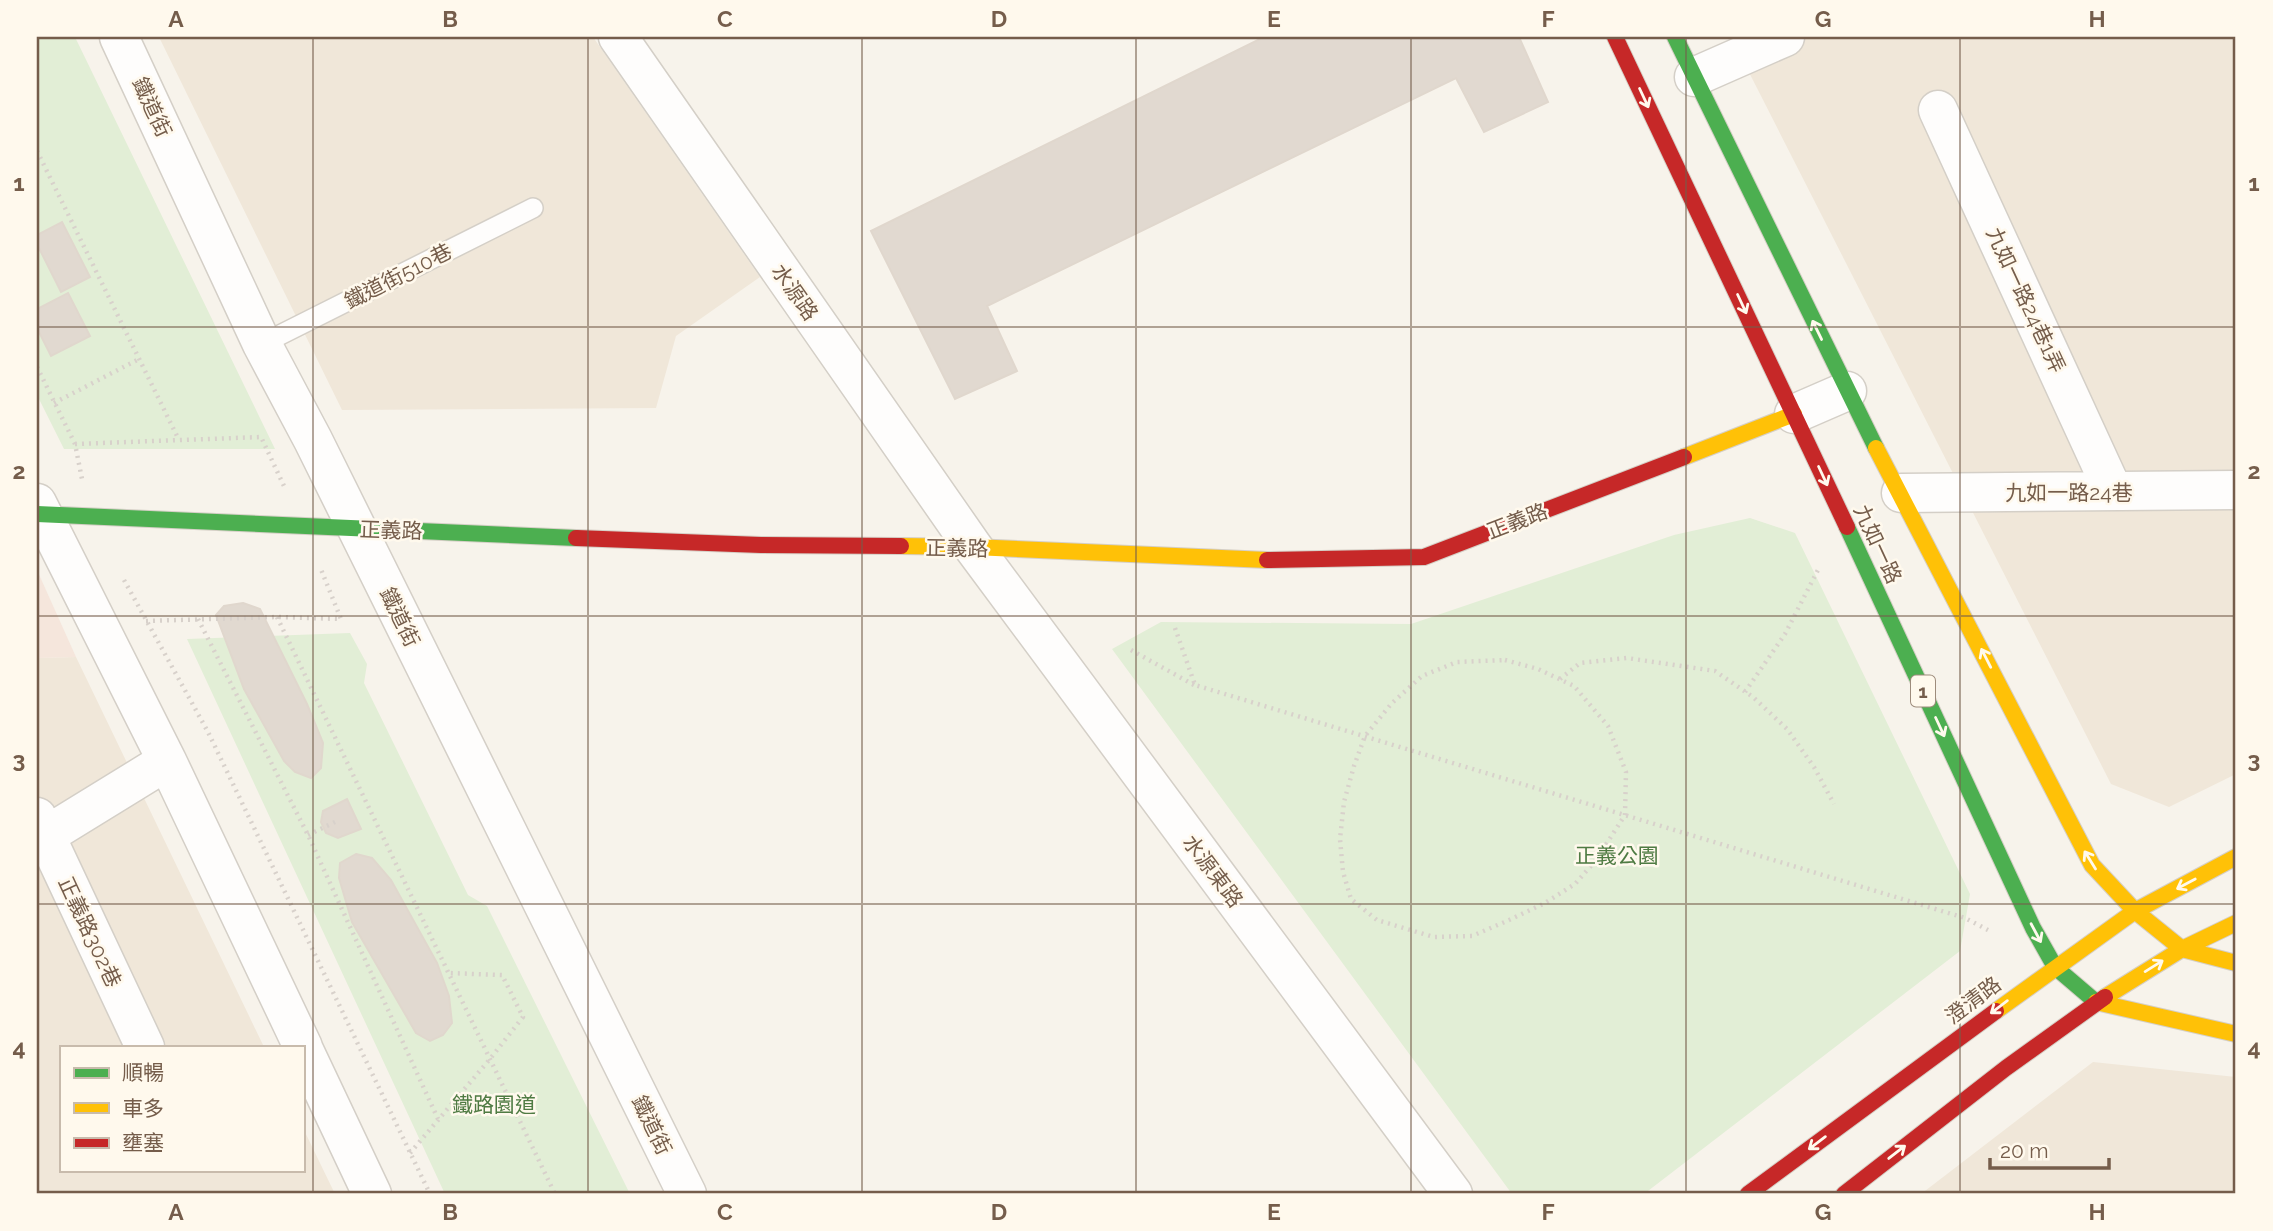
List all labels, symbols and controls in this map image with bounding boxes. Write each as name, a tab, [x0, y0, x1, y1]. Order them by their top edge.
text: A	[168, 5, 184, 32]
text: B	[442, 5, 458, 32]
text: C	[717, 5, 733, 32]
text: D	[991, 5, 1007, 32]
text: E	[1267, 5, 1281, 32]
text: F	[1541, 5, 1555, 32]
text: G	[1815, 5, 1831, 32]
text: H	[2088, 5, 2106, 32]
street label: 鐵道街	[127, 73, 177, 141]
one-way arrow	[1638, 87, 1651, 109]
text: 1	[13, 169, 25, 196]
text: 1	[2248, 169, 2260, 196]
street label: 九如一路24巷1弄	[1981, 223, 2071, 377]
street label: 鐵道街510巷	[340, 238, 456, 314]
street label: 水源路	[767, 259, 823, 325]
one-way arrow	[1736, 293, 1749, 314]
one-way arrow	[1810, 320, 1824, 341]
text: 2	[13, 457, 25, 484]
text: 2	[2248, 457, 2260, 484]
one-way arrow	[1817, 465, 1830, 486]
street label: 九如一路24巷	[2005, 480, 2133, 505]
street label: 正義路	[1483, 498, 1551, 544]
street label: 九如一路	[1849, 501, 1907, 587]
street label: 正義路	[359, 516, 423, 544]
street label: 正義路	[925, 535, 989, 561]
street label: 鐵道街	[375, 583, 425, 651]
one-way arrow	[1978, 648, 1992, 669]
road number: 1	[1911, 676, 1935, 706]
one-way arrow	[1933, 716, 1947, 737]
text: 3	[13, 746, 25, 773]
text: 3	[2248, 746, 2260, 773]
street label: 水源東路	[1178, 830, 1248, 912]
park label: 正義公園	[1575, 843, 1659, 868]
one-way arrow	[2083, 851, 2097, 871]
street label: 正義路302巷	[54, 873, 126, 991]
one-way arrow	[2176, 877, 2196, 891]
one-way arrow	[2029, 922, 2043, 942]
one-way arrow	[2144, 959, 2164, 973]
street label: 澄清路	[1940, 971, 2006, 1029]
one-way arrow	[1991, 999, 2009, 1014]
text: 4	[12, 1034, 26, 1061]
text: 4	[2247, 1034, 2261, 1061]
legend	[60, 1046, 304, 1172]
text: 順暢	[122, 1060, 164, 1085]
street label: 鐵道街	[627, 1091, 677, 1159]
park label: 鐵路園道	[452, 1092, 536, 1117]
text: 車多	[122, 1096, 164, 1121]
scale bar	[1990, 1126, 2108, 1170]
text: 壅塞	[122, 1130, 164, 1155]
one-way arrow	[1808, 1135, 1827, 1150]
text: 20 m	[2000, 1138, 2048, 1163]
one-way arrow	[1888, 1145, 1906, 1160]
text: A	[168, 1198, 184, 1225]
text: B	[442, 1198, 458, 1225]
text: C	[717, 1198, 733, 1225]
text: D	[991, 1198, 1007, 1225]
text: E	[1267, 1198, 1281, 1225]
text: F	[1541, 1198, 1555, 1225]
text: G	[1815, 1198, 1831, 1225]
text: H	[2088, 1198, 2106, 1225]

